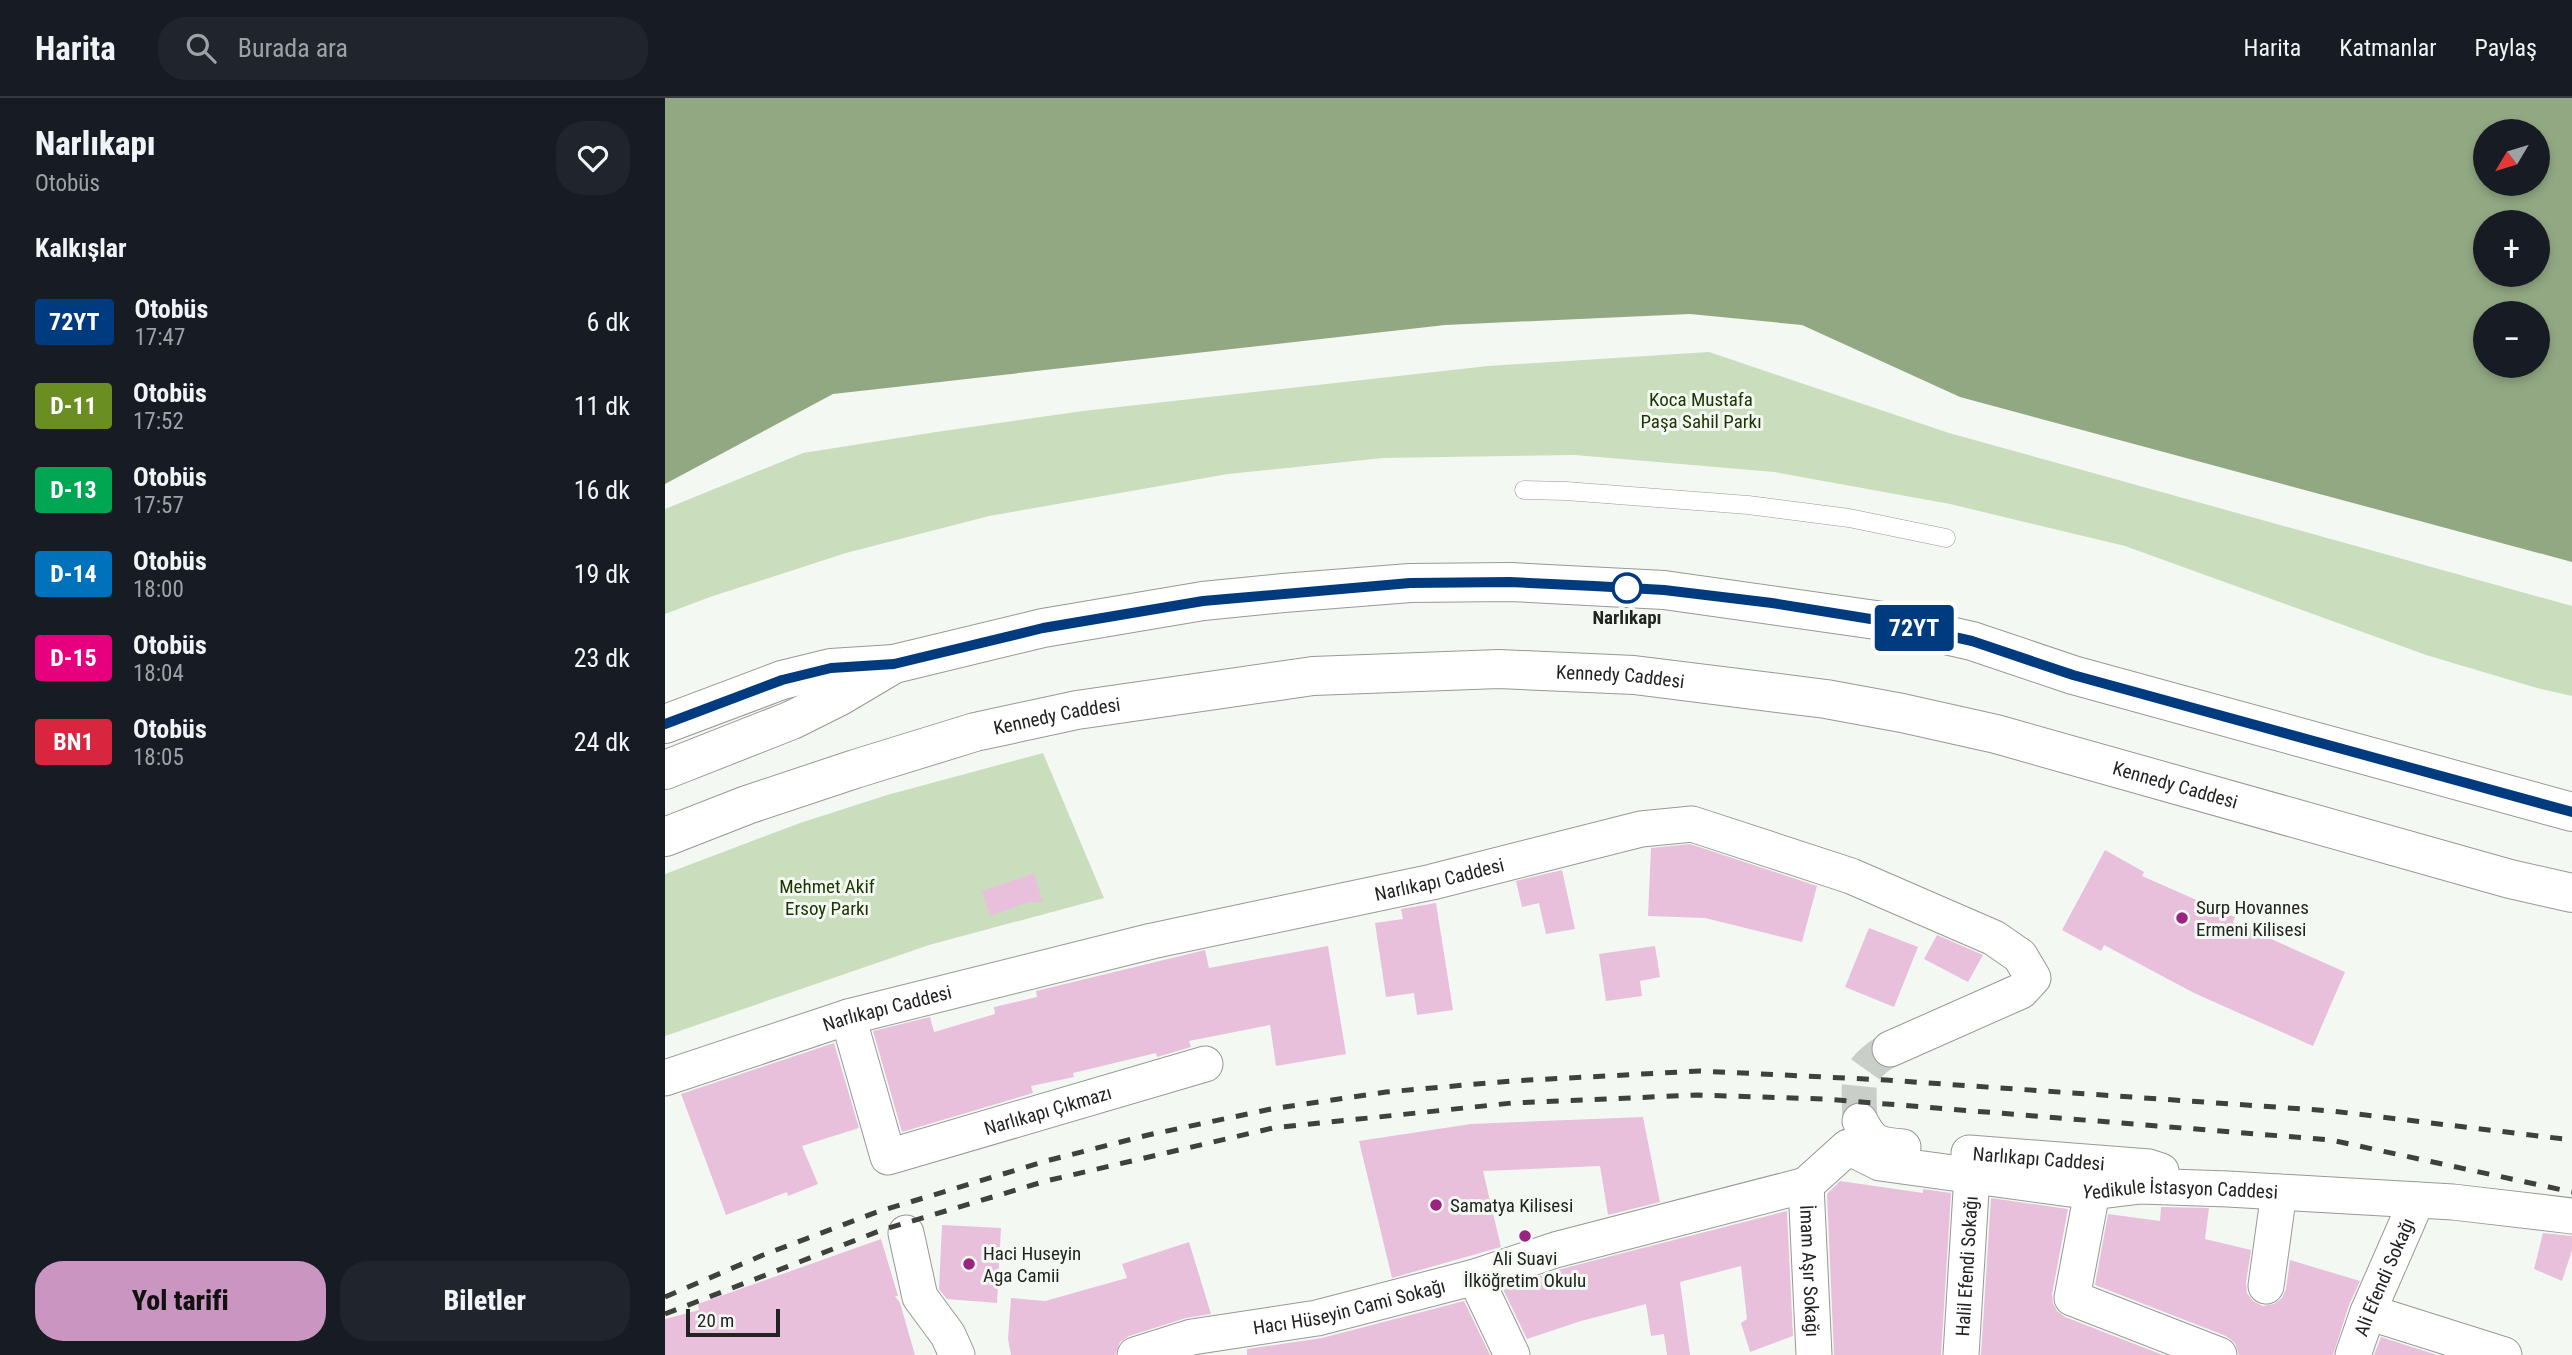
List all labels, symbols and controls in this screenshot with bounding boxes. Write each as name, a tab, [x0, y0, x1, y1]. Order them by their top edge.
search box	[158, 17, 648, 80]
text: Harita	[35, 29, 116, 68]
icon: search	[182, 29, 220, 67]
text: Burada ara	[238, 33, 348, 63]
text: Harita	[2244, 34, 2301, 62]
text: Katmanlar	[2339, 34, 2437, 62]
text: Paylaş	[2475, 34, 2537, 62]
north arrow	[2473, 119, 2550, 196]
map controls	[2473, 119, 2550, 378]
button: heart	[556, 121, 630, 195]
text: Narlıkapı	[35, 124, 156, 163]
text: Otobüs	[35, 170, 100, 197]
button: +	[2473, 210, 2550, 287]
text: Kalkışlar	[35, 233, 127, 263]
text: Otobüs	[135, 294, 208, 324]
button: −	[2473, 301, 2550, 378]
text: 6 dk	[587, 307, 630, 337]
text: 72YT	[49, 308, 100, 336]
text: 17:47	[135, 324, 185, 351]
text: Otobüs	[133, 378, 207, 408]
park label: Koca Mustafa Paşa Sahil Parkı	[1640, 388, 1762, 433]
text: 11 dk	[574, 391, 630, 421]
text: D-11	[50, 392, 97, 420]
text: 17:52	[133, 408, 184, 435]
text: Otobüs	[133, 462, 207, 492]
text: 16 dk	[574, 475, 630, 505]
text: D-13	[50, 476, 97, 504]
text: 17:57	[133, 492, 184, 519]
text: Otobüs	[133, 546, 207, 576]
text: 19 dk	[574, 559, 630, 589]
text: D-14	[50, 560, 97, 588]
marker: Narlıkapı	[1612, 573, 1642, 603]
text: 18:00	[133, 576, 184, 603]
line badge: 72YT	[1865, 605, 1963, 651]
place label: Narlıkapı	[1592, 606, 1662, 629]
text: 72YT	[1889, 614, 1939, 642]
text: Otobüs	[133, 630, 207, 660]
text: 23 dk	[574, 643, 630, 673]
text: D-15	[50, 644, 97, 672]
text: 18:04	[133, 660, 184, 687]
street label: Kennedy Caddesi	[1556, 661, 1686, 693]
street label: Kennedy Caddesi	[991, 693, 1122, 740]
text: Otobüs	[133, 714, 207, 744]
text: 24 dk	[574, 727, 630, 757]
text: BN1	[53, 728, 94, 756]
text: 18:05	[133, 744, 184, 771]
street label: Kennedy Caddesi	[2110, 757, 2240, 814]
street label: Narlıkapı Caddesi	[1372, 853, 1506, 906]
park label: Mehmet Akif Ersoy Parkı	[779, 875, 875, 920]
place label: Surp Hovannes Ermeni Kilisesi	[2196, 896, 2309, 941]
marker: Surp Hovannes Ermeni Kilisesi	[2174, 910, 2190, 926]
street label: Narlıkapı Caddesi	[820, 981, 954, 1037]
street label: Narlıkapı Çıkmazı	[981, 1081, 1114, 1140]
street label: Narlıkapı Caddesi	[1972, 1142, 2106, 1176]
street label: Yedikule İstasyon Caddesi	[2081, 1175, 2279, 1204]
place label: Samatya Kilisesi	[1450, 1194, 1573, 1217]
street label: Halil Efendi Sokağı	[1951, 1195, 1983, 1337]
marker: Samatya Kilisesi	[1428, 1197, 1444, 1213]
street label: İmam Aşır Sokağı	[1795, 1204, 1824, 1337]
street label: Ali Efendi Sokağı	[2349, 1214, 2420, 1339]
marker: Ali Suavi İlköğretim Okulu	[1517, 1228, 1533, 1244]
place label: Haci Huseyin Aga Camii	[983, 1242, 1081, 1287]
place label: Ali Suavi İlköğretim Okulu	[1464, 1247, 1586, 1292]
marker: Haci Huseyin Aga Camii	[961, 1256, 977, 1272]
button: Yol tarifi	[35, 1261, 326, 1341]
button: Biletler	[340, 1261, 630, 1341]
street label: Hacı Hüseyin Cami Sokağı	[1251, 1274, 1448, 1340]
scale bar	[686, 1306, 781, 1338]
text: 20 m	[697, 1309, 734, 1332]

